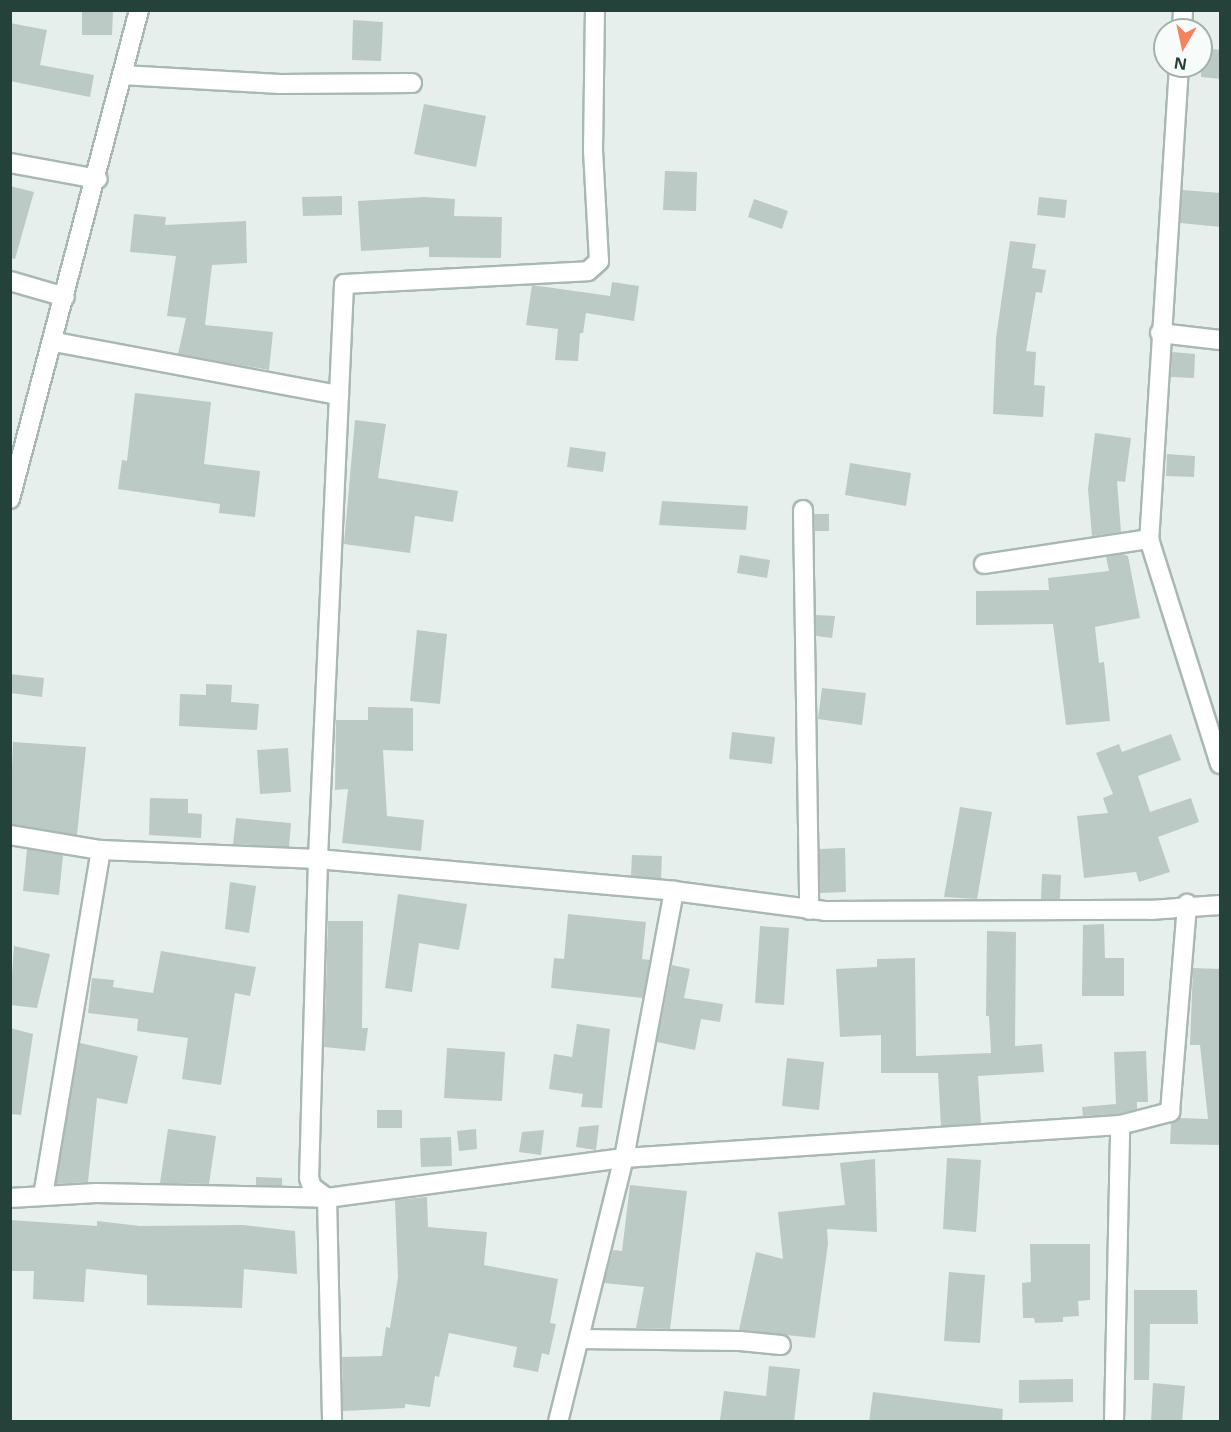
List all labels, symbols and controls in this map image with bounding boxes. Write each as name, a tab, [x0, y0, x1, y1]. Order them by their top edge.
north arrow	[1153, 18, 1213, 78]
text: N	[1172, 52, 1189, 76]

